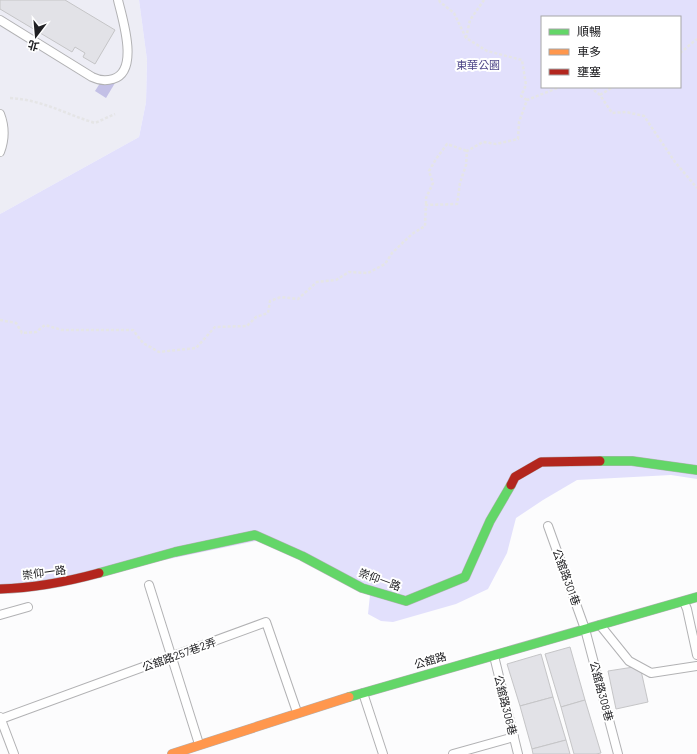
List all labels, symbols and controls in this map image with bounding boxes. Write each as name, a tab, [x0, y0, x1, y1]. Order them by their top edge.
north arrow	[16, 16, 56, 56]
legend	[541, 16, 681, 88]
text: 順暢	[577, 24, 601, 38]
text: 北	[26, 38, 40, 54]
text: 車多	[577, 44, 601, 58]
park label: 東華公園	[456, 58, 500, 71]
text: 壅塞	[577, 64, 601, 78]
street label: 公舘路301巷	[551, 547, 583, 607]
street label: 崇仰一路	[21, 563, 67, 581]
street label: 崇仰一路	[357, 565, 403, 593]
street label: 公舘路257巷2弄	[140, 635, 218, 673]
street label: 公舘路	[412, 649, 448, 671]
street label: 公舘路308巷	[588, 660, 616, 722]
street label: 公舘路306巷	[492, 674, 520, 736]

